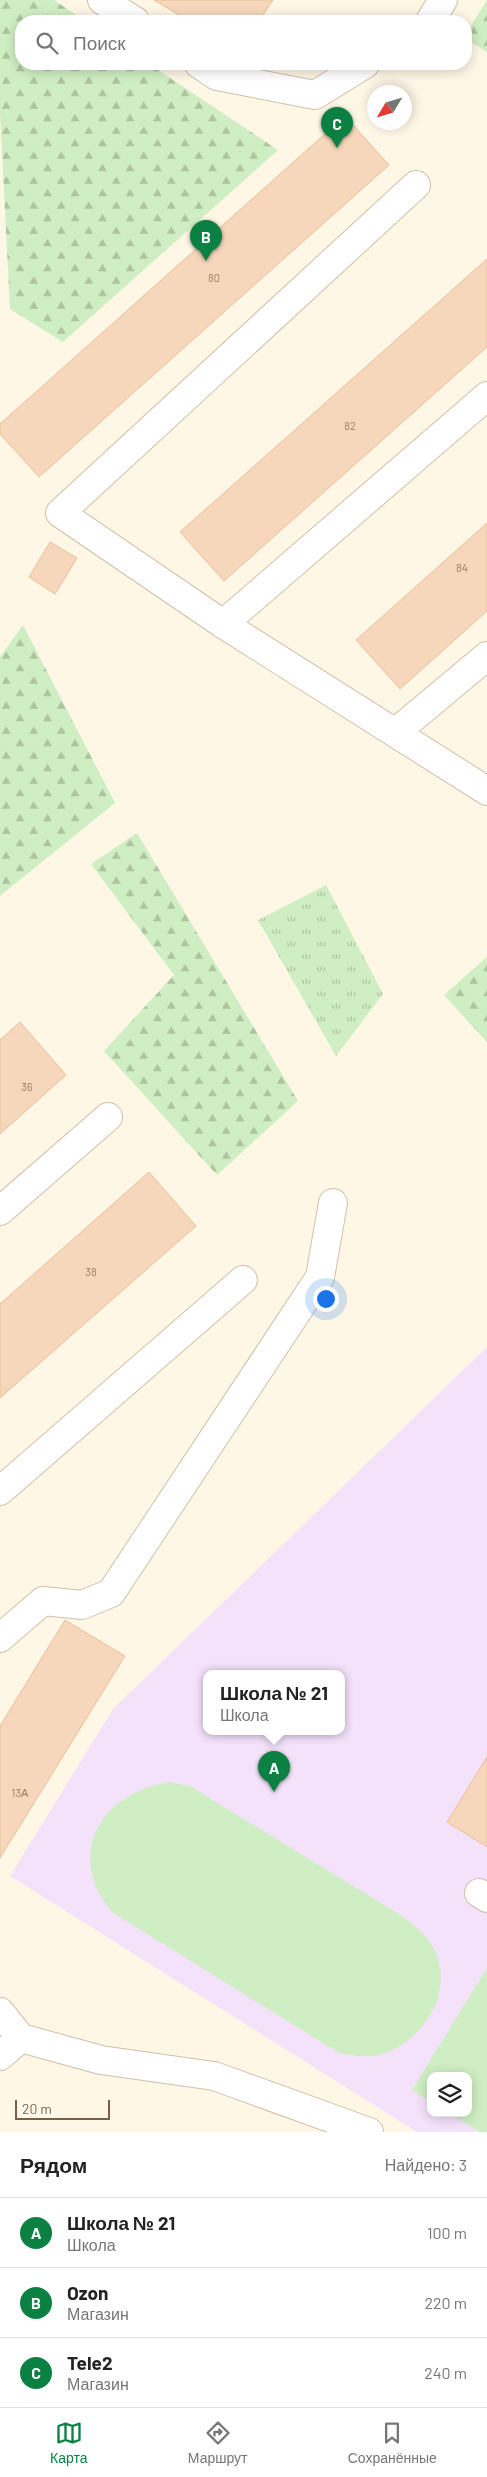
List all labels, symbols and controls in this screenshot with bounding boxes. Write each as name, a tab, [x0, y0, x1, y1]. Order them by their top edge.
search box	[15, 15, 472, 70]
icon: search	[33, 29, 61, 57]
text: Поиск	[73, 31, 126, 54]
north arrow	[367, 85, 412, 130]
pin: C	[321, 107, 353, 148]
pin: B	[190, 220, 222, 261]
house number: 80	[208, 271, 220, 284]
house number: 82	[344, 419, 356, 432]
house number: 84	[456, 561, 468, 574]
house number: 36	[21, 1080, 33, 1093]
house number: 38	[85, 1265, 97, 1278]
your location	[313, 1286, 339, 1312]
popup	[203, 1670, 345, 1735]
text: Школа № 21	[220, 1681, 328, 1704]
text: Школа	[220, 1705, 269, 1724]
pin: A	[258, 1751, 290, 1792]
house number: 13А	[12, 1786, 29, 1799]
map controls	[427, 2072, 472, 2117]
button: layers	[427, 2072, 472, 2117]
scale bar	[15, 2097, 110, 2120]
text: 20 m	[22, 2100, 52, 2117]
text: Рядом	[20, 2152, 87, 2177]
text: Найдено: 3	[385, 2155, 467, 2174]
text: Школа № 21	[67, 2211, 175, 2234]
text: A	[31, 2223, 41, 2242]
text: 100 m	[427, 2223, 467, 2242]
text: Школа	[67, 2235, 116, 2254]
text: Ozon	[67, 2281, 109, 2304]
text: B	[31, 2293, 41, 2312]
text: 220 m	[424, 2293, 467, 2312]
text: Магазин	[67, 2304, 129, 2323]
text: Tele2	[67, 2351, 113, 2374]
text: C	[31, 2363, 41, 2382]
text: 240 m	[424, 2363, 467, 2382]
text: Магазин	[67, 2374, 129, 2393]
tab: Карта	[50, 2419, 88, 2466]
tab: Маршрут	[188, 2419, 247, 2466]
tab: Сохранённые	[348, 2419, 437, 2466]

